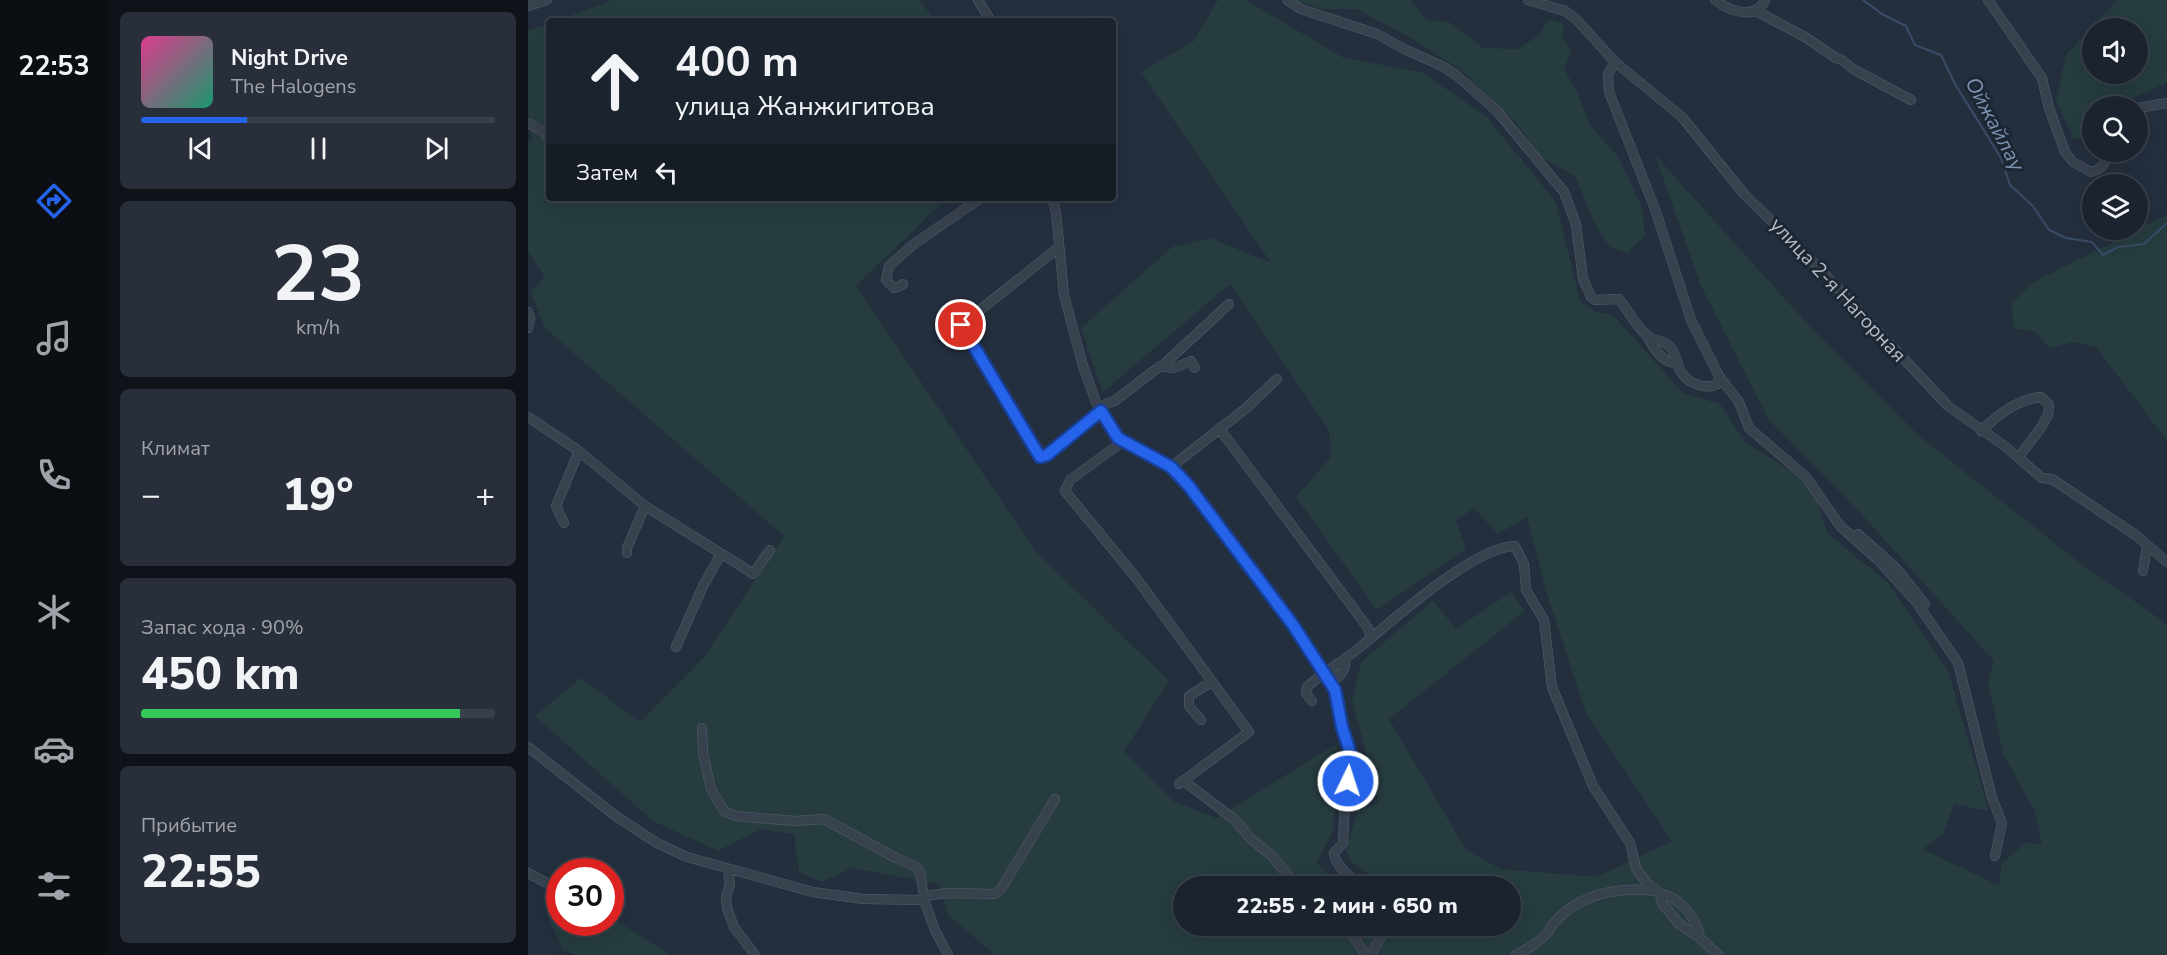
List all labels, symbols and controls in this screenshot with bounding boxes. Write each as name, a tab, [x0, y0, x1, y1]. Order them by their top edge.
map controls	[2082, 18, 2148, 240]
button: sound	[2082, 18, 2148, 84]
text: 400 m	[675, 34, 799, 91]
icon: ahead	[576, 42, 654, 120]
text: Night Drive	[231, 43, 348, 73]
text: 22:53	[18, 48, 90, 85]
water label: Ойжайлау	[1959, 72, 2032, 177]
text: The Halogens	[231, 73, 356, 100]
text: улица Жанжигитова	[675, 88, 935, 125]
button: search	[2082, 96, 2148, 162]
icon: previous	[184, 132, 217, 165]
icon: pause	[302, 132, 335, 165]
icon: next	[420, 132, 453, 165]
icon: left	[650, 156, 683, 189]
text: Затем	[576, 158, 638, 188]
button: layers	[2082, 174, 2148, 240]
icon: directions	[33, 180, 75, 222]
street label: улица 2-я Нагорная	[1764, 212, 1912, 368]
text: 23	[271, 221, 365, 328]
pin	[935, 299, 986, 350]
icon: arrive	[944, 308, 977, 341]
text: km/h	[296, 314, 340, 341]
icon: music	[33, 317, 75, 359]
text: Климат	[141, 435, 210, 462]
icon: phone	[33, 454, 75, 496]
text: 19°	[282, 465, 354, 526]
text: −	[141, 473, 161, 518]
text: +	[475, 473, 495, 518]
icon: climate	[33, 591, 75, 633]
text: Запас хода · 90%	[141, 614, 304, 641]
text: 450 km	[141, 644, 300, 705]
icon: car	[33, 728, 75, 770]
position arrow	[1316, 749, 1380, 813]
text: Прибытие	[141, 812, 237, 839]
text: 22:55	[141, 842, 261, 903]
speed limit sign: 30	[546, 858, 624, 936]
icon: filters	[33, 865, 75, 907]
text: 22:55 · 2 мин · 650 m	[1236, 891, 1458, 921]

